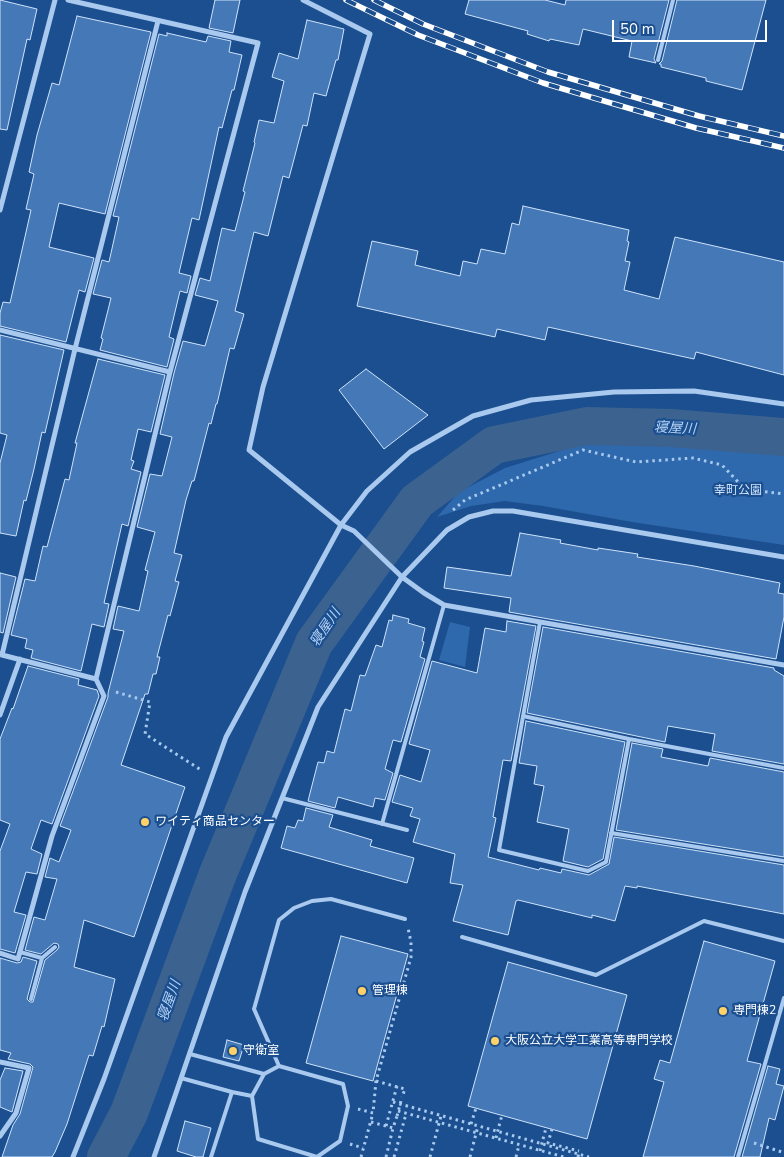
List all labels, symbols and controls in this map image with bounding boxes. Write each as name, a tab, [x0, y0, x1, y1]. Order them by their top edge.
scale bar	[614, 10, 769, 42]
text: 50 m	[620, 19, 655, 39]
water label: 寝屋川	[654, 420, 696, 438]
park label: 幸町公園	[714, 484, 762, 498]
water label: 寝屋川	[307, 606, 345, 650]
place label: ワイティ商品センター	[155, 815, 275, 829]
marker: ワイティ商品センター	[139, 816, 151, 828]
water label: 寝屋川	[155, 978, 185, 1024]
place label: 管理棟	[372, 984, 408, 998]
marker: 管理棟	[356, 985, 368, 997]
place label: 専門棟2	[733, 1004, 776, 1018]
marker: 専門棟2	[717, 1005, 729, 1017]
place label: 大阪公立大学工業高等専門学校	[505, 1034, 673, 1048]
marker: 大阪公立大学工業高等専門学校	[489, 1035, 501, 1047]
place label: 守衛室	[243, 1044, 279, 1058]
marker: 守衛室	[227, 1045, 239, 1057]

